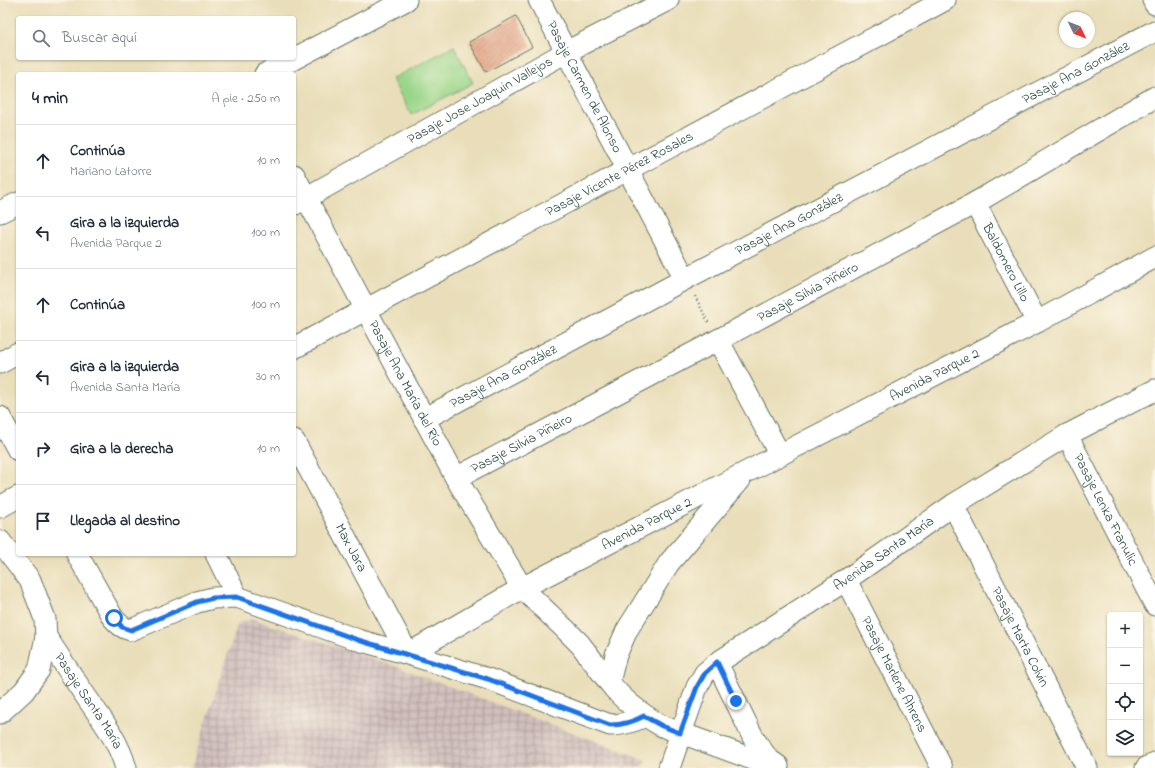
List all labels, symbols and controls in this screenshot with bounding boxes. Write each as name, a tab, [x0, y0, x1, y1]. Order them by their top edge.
north arrow	[1059, 12, 1095, 48]
search box	[16, 16, 296, 60]
street label: Pasaje Carmen de Alonso	[541, 17, 628, 157]
icon: search	[30, 27, 52, 49]
text: Buscar aquí	[62, 27, 137, 49]
street label: Pasaje Ana González	[1018, 36, 1133, 110]
street label: Pasaje Jose Joaquin Vallejos	[403, 51, 557, 150]
text: 4 min	[32, 86, 68, 111]
text: A pie · 250 m	[211, 89, 280, 108]
street label: Pasaje Vicente Pérez Rosales	[542, 126, 697, 222]
text: Continúa	[70, 140, 125, 162]
icon: ahead	[32, 150, 54, 172]
text: 10 m	[257, 151, 280, 170]
text: Mariano Latorre	[70, 162, 152, 181]
street label: Pasaje Ana González	[732, 187, 847, 261]
text: Gira a la izquierda	[70, 212, 179, 234]
street label: Baldomero Lillo	[976, 218, 1035, 306]
icon: left	[32, 222, 54, 244]
text: 100 m	[251, 223, 280, 242]
text: Avenida Parque 2	[70, 234, 162, 253]
street label: Pasaje Silvia Piñeiro	[753, 256, 862, 328]
icon: ahead	[32, 294, 54, 316]
text: Continúa	[70, 294, 125, 316]
text: 100 m	[251, 295, 280, 314]
street label: Pasaje Ana María del Río	[363, 316, 448, 450]
street label: Pasaje Ana González	[446, 339, 561, 414]
street label: Avenida Parque 2	[886, 343, 983, 407]
text: Gira a la izquierda	[70, 356, 179, 378]
icon: left	[32, 366, 54, 388]
text: 30 m	[256, 367, 280, 386]
text: Avenida Santa María	[70, 378, 180, 397]
street label: Pasaje Silvia Piñeiro	[467, 408, 576, 479]
icon: right	[32, 438, 54, 460]
text: Gira a la derecha	[70, 438, 173, 460]
text: 10 m	[257, 439, 280, 458]
street label: Pasaje Lenka Franulic	[1068, 450, 1144, 570]
street label: Avenida Parque 2	[598, 492, 695, 556]
icon: arrive	[32, 510, 54, 532]
text: Llegada al destino	[70, 510, 180, 532]
street label: Avenida Santa María	[829, 511, 938, 596]
street label: Max Jara	[330, 520, 373, 576]
street label: Pasaje Marta Colvin	[986, 583, 1055, 691]
route start	[105, 609, 123, 627]
map controls	[1107, 612, 1143, 756]
button: +	[1107, 612, 1143, 648]
street label: Pasaje Marlene Ahrens	[856, 613, 933, 736]
button: −	[1107, 648, 1143, 684]
street label: Pasaje Santa María	[49, 649, 128, 753]
button: locate	[1107, 684, 1143, 720]
route end	[727, 692, 745, 710]
button: layers	[1107, 720, 1143, 756]

